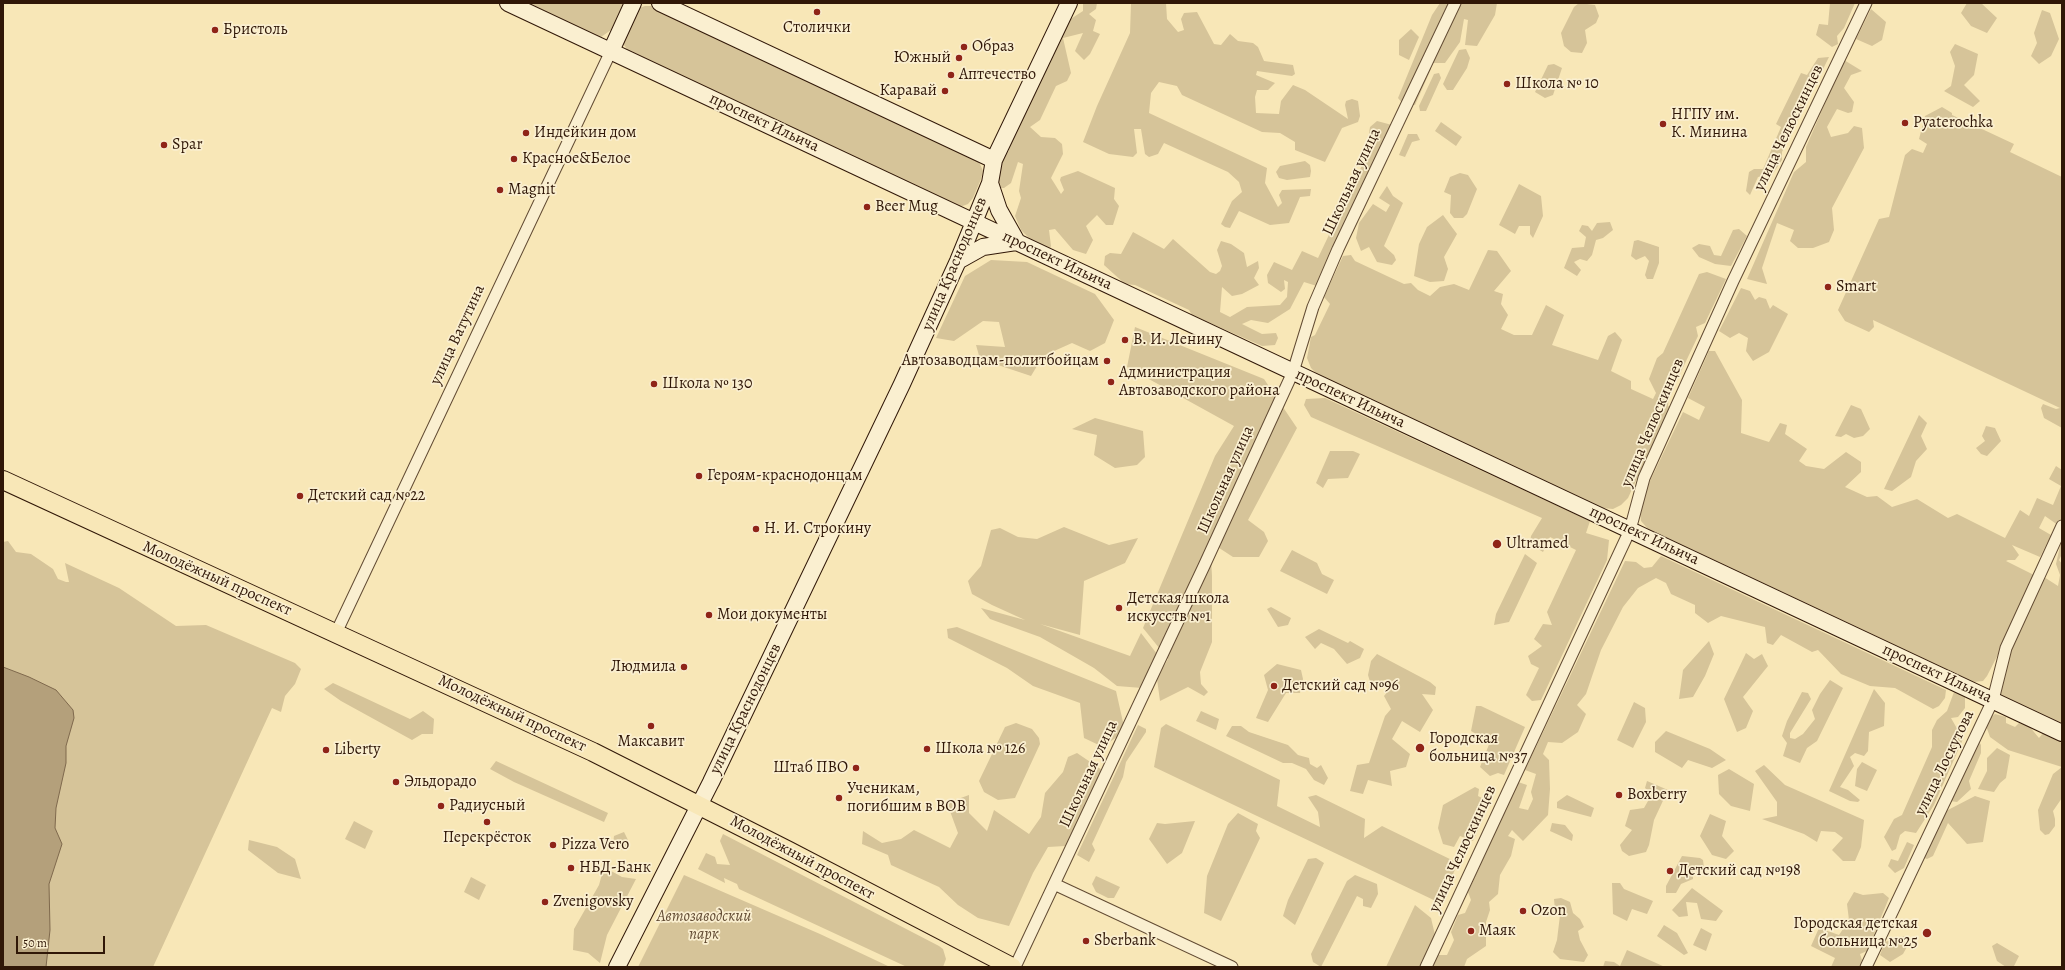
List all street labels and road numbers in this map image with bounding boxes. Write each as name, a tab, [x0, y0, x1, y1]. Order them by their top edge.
street label: улица Челюскинцев	[1750, 62, 1828, 194]
street label: проспект Ильича	[706, 89, 822, 157]
street label: Школьная улица	[1319, 125, 1385, 239]
street label: улица Краснодонцев	[918, 194, 992, 334]
street label: проспект Ильича	[999, 227, 1115, 295]
street label: улица Ватутина	[426, 282, 490, 388]
street label: улица Челюскинцев	[1617, 356, 1689, 490]
street label: проспект Ильича	[1292, 365, 1408, 433]
street label: Школьная улица	[1194, 423, 1258, 537]
street label: проспект Ильича	[1586, 502, 1702, 570]
street label: Молодёжный проспект	[140, 537, 294, 621]
street label: улица Краснодонцев	[706, 640, 786, 778]
street label: проспект Ильича	[1879, 640, 1995, 708]
street label: Молодёжный проспект	[435, 671, 589, 757]
street label: улица Лоскутова	[1911, 707, 1979, 819]
street label: Школьная улица	[1056, 717, 1122, 831]
street label: улица Челюскинцев	[1425, 782, 1501, 916]
street label: Молодёжный проспект	[726, 812, 878, 904]

